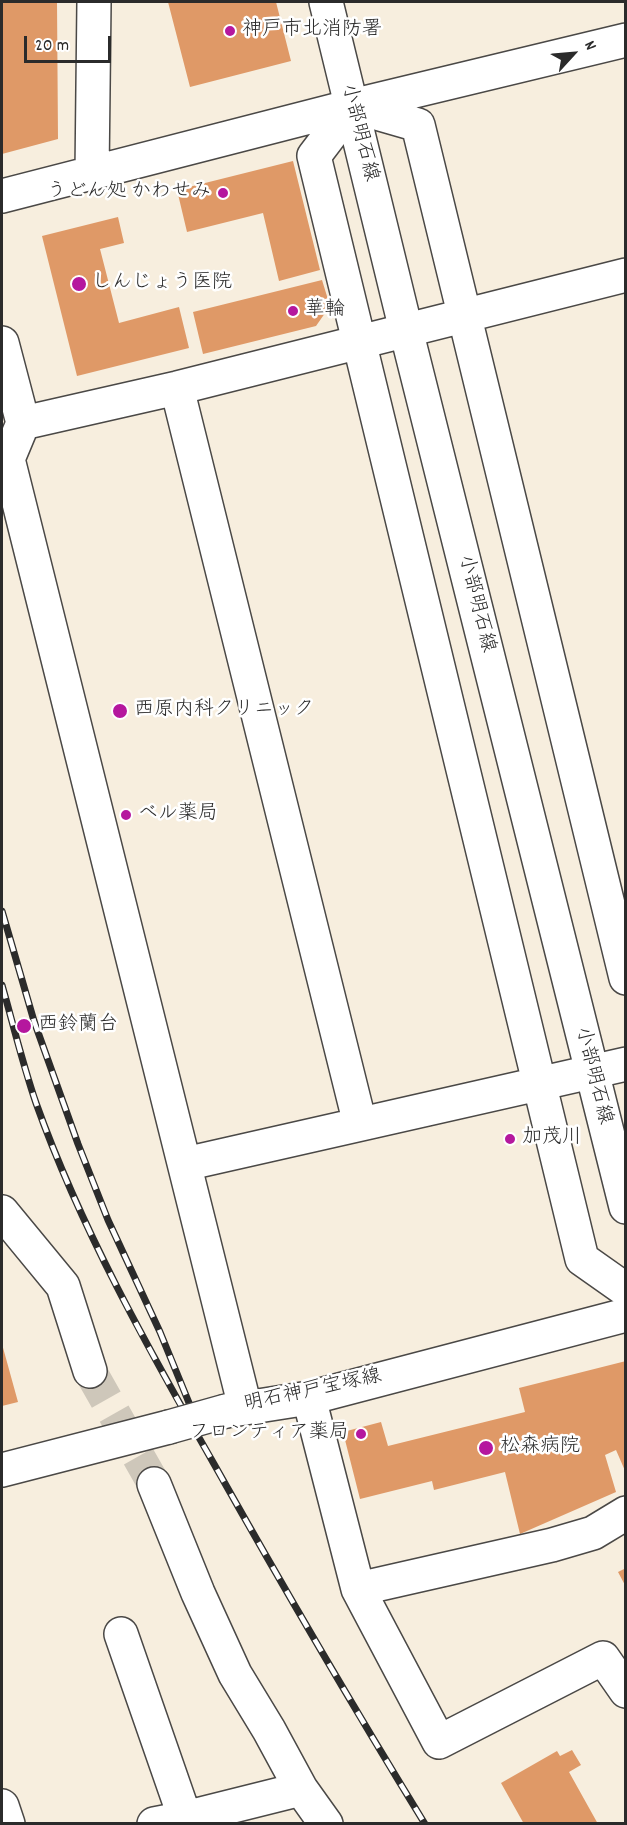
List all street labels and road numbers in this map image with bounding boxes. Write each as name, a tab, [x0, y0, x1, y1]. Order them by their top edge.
street label: 小部明石線	[334, 82, 382, 184]
street label: 小部明石線	[451, 553, 499, 655]
street label: 小部明石線	[568, 1025, 616, 1127]
street label: 明石神戸宝塚線	[242, 1366, 384, 1418]

